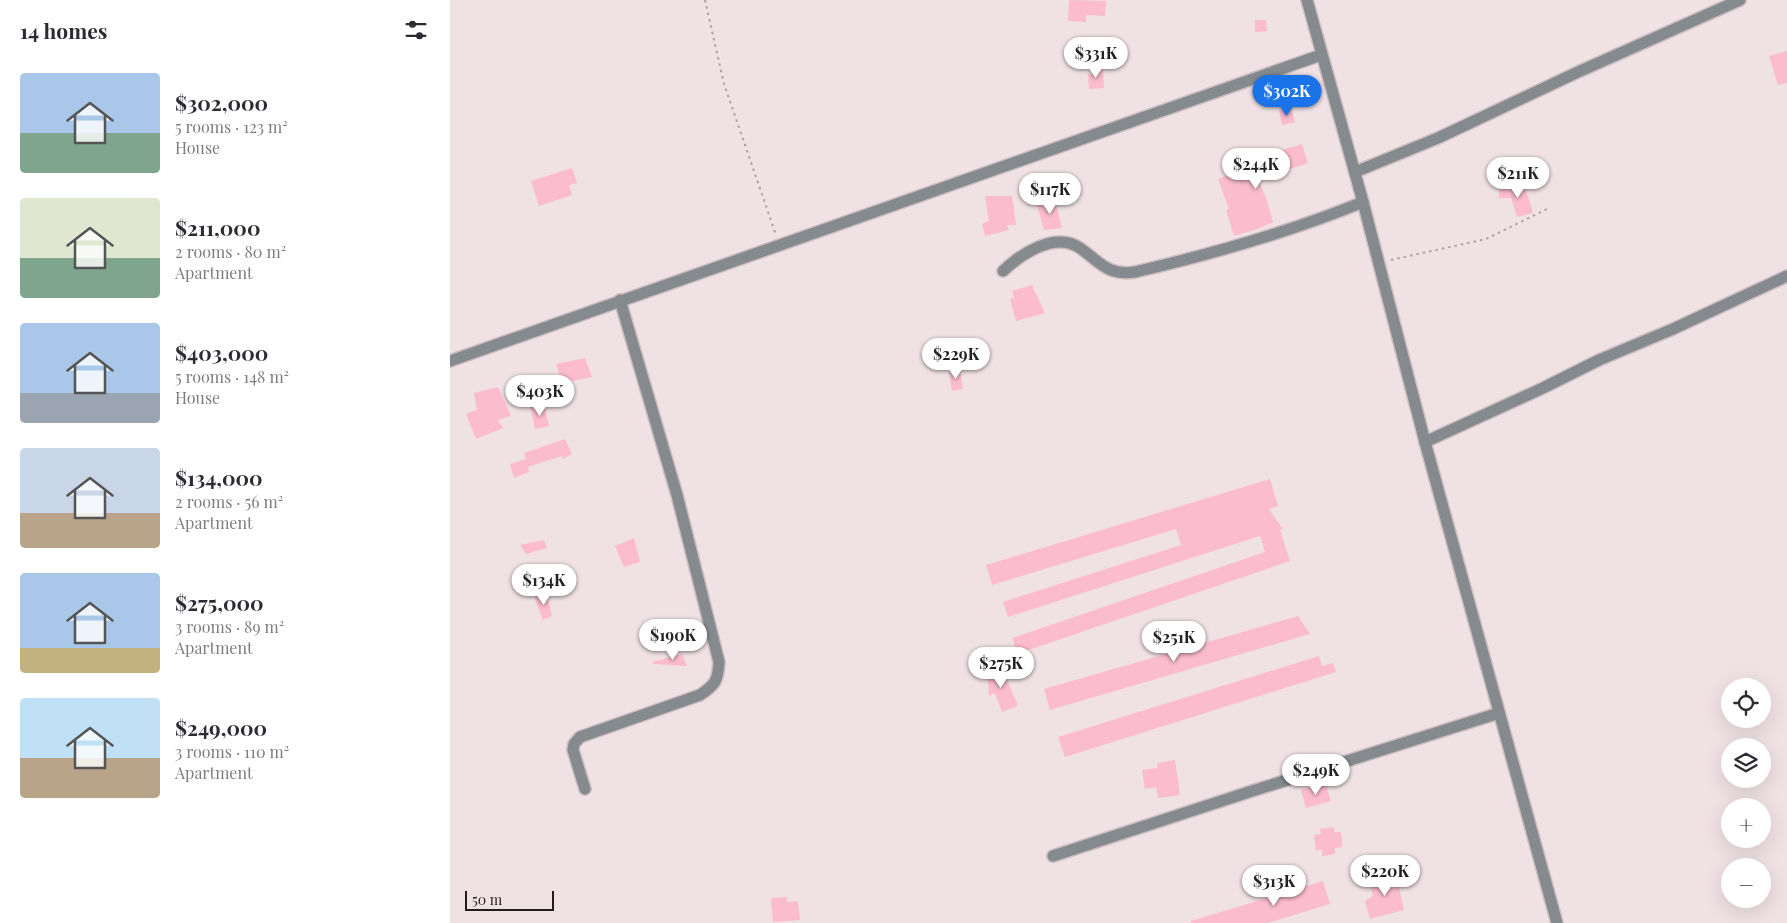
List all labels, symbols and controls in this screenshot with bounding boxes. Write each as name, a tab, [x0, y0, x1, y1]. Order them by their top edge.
text: 14 homes	[20, 16, 107, 44]
icon: filters	[402, 16, 430, 44]
pin: $331K	[1061, 36, 1131, 79]
text: $331K	[1075, 42, 1117, 63]
pin: $302K	[1252, 74, 1322, 117]
text: $302K	[1263, 80, 1311, 101]
text: $302,000	[175, 88, 268, 116]
icon: home	[60, 93, 120, 153]
text: 5 rooms · 123 m²	[175, 116, 288, 137]
text: House	[175, 137, 220, 158]
pin: $244K	[1221, 148, 1291, 190]
text: $244K	[1233, 153, 1279, 174]
pin: $211K	[1483, 156, 1553, 199]
text: $211K	[1497, 162, 1539, 183]
pin: $117K	[1015, 172, 1085, 215]
text: $117K	[1030, 178, 1070, 199]
text: $211,000	[175, 213, 260, 241]
icon: home	[60, 218, 120, 278]
text: 2 rooms · 80 m²	[175, 241, 286, 262]
text: Apartment	[175, 262, 253, 283]
text: $403,000	[175, 338, 268, 366]
pin: $229K	[921, 338, 991, 380]
icon: home	[60, 343, 120, 403]
text: $229K	[933, 343, 979, 364]
text: 5 rooms · 148 m²	[175, 366, 289, 387]
pin: $403K	[505, 374, 575, 417]
text: $403K	[516, 380, 564, 401]
text: House	[175, 387, 220, 408]
text: $134,000	[175, 463, 263, 491]
icon: home	[60, 468, 120, 528]
text: 2 rooms · 56 m²	[175, 491, 283, 512]
text: Apartment	[175, 512, 253, 533]
pin: $134K	[509, 564, 579, 606]
text: $134K	[523, 569, 565, 590]
text: $275,000	[175, 588, 264, 616]
icon: home	[60, 593, 120, 653]
text: 3 rooms · 89 m²	[175, 616, 284, 637]
pin: $190K	[638, 618, 708, 661]
pin: $251K	[1139, 620, 1209, 663]
text: $190K	[650, 624, 696, 645]
text: $251K	[1153, 626, 1195, 647]
text: Apartment	[175, 637, 253, 658]
pin: $275K	[966, 646, 1036, 689]
text: $275K	[979, 652, 1023, 673]
map controls	[1721, 678, 1771, 908]
button: locate	[1721, 678, 1771, 728]
text: $249,000	[175, 713, 267, 741]
icon: home	[60, 718, 120, 778]
button: layers	[1721, 738, 1771, 788]
text: 3 rooms · 110 m²	[175, 741, 289, 762]
pin: $249K	[1281, 754, 1351, 796]
text: $249K	[1293, 759, 1339, 780]
text: Apartment	[175, 762, 253, 783]
button: +	[1721, 798, 1771, 848]
pin: $220K	[1350, 854, 1420, 897]
button: −	[1721, 858, 1771, 908]
text: $220K	[1361, 860, 1409, 881]
pin: $313K	[1239, 864, 1309, 907]
text: $313K	[1253, 870, 1295, 891]
scale bar	[465, 888, 554, 911]
text: 50 m	[472, 890, 502, 909]

